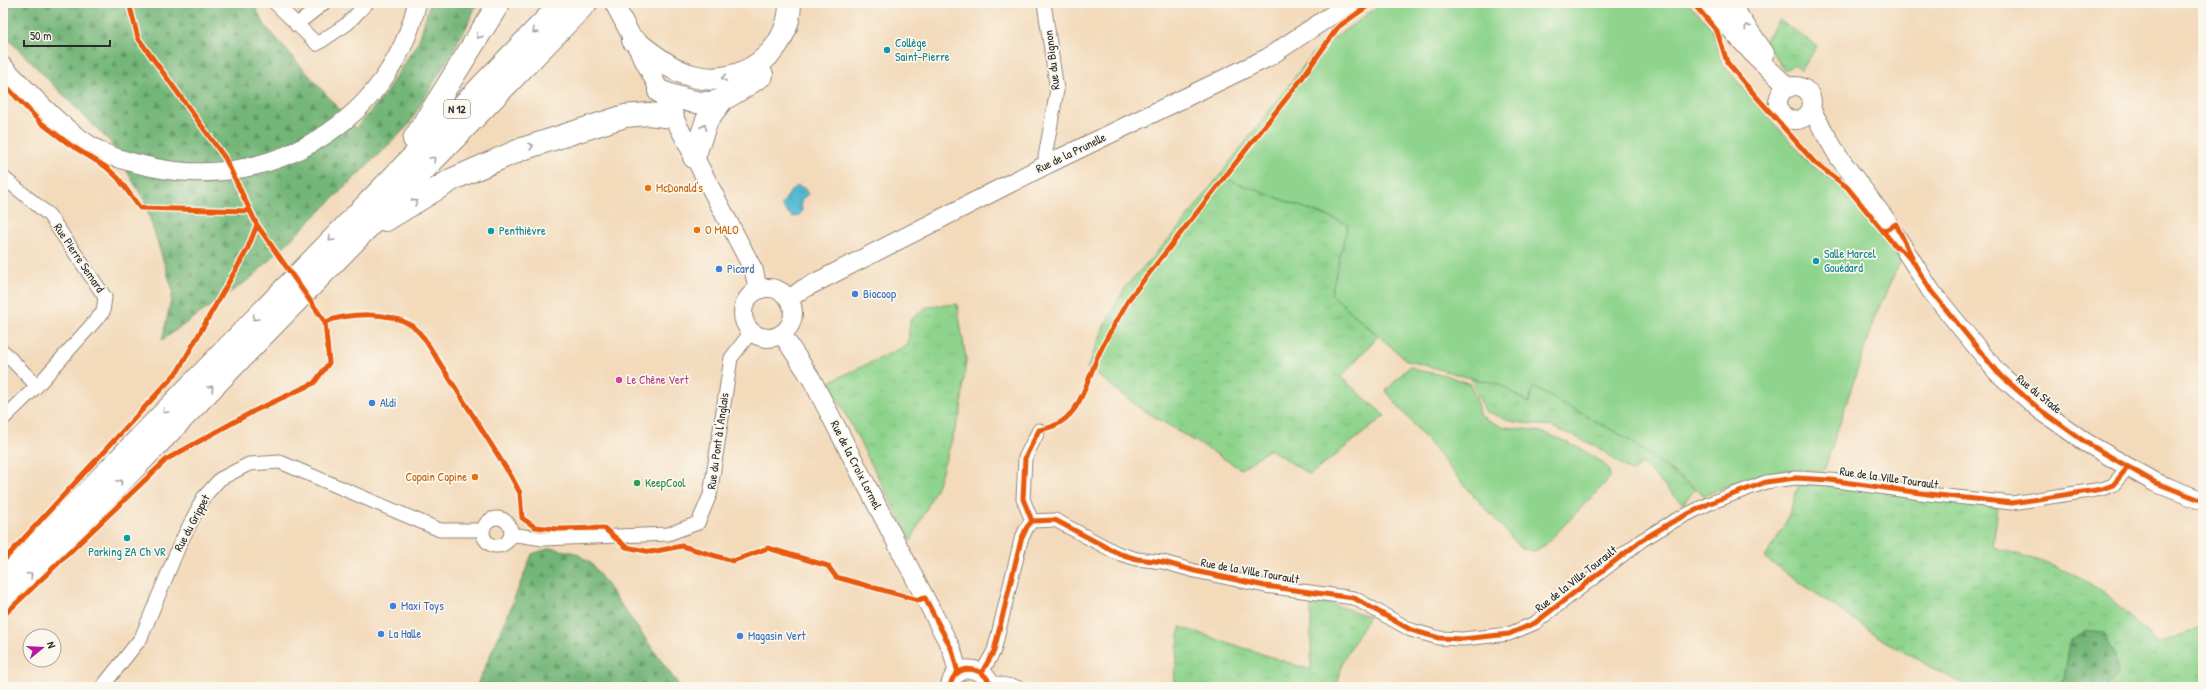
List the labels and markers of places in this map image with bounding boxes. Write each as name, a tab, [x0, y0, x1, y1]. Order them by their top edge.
place label: Collège Saint-Pierre	[895, 34, 950, 65]
marker: Collège Saint-Pierre	[882, 45, 892, 55]
place label: McDonald's	[656, 179, 703, 196]
marker: McDonald's	[643, 183, 653, 193]
place label: O MALO	[705, 221, 739, 238]
place label: Penthièvre	[499, 222, 546, 239]
marker: O MALO	[692, 225, 702, 235]
marker: Penthièvre	[486, 226, 496, 236]
place label: Salle Marcel Gouédard	[1824, 245, 1877, 276]
marker: Salle Marcel Gouédard	[1811, 256, 1821, 266]
place label: Picard	[727, 260, 754, 277]
marker: Picard	[714, 264, 724, 274]
place label: Biocoop	[863, 285, 896, 302]
marker: Biocoop	[850, 289, 860, 299]
place label: Le Chêne Vert	[627, 371, 689, 388]
marker: Le Chêne Vert	[614, 375, 624, 385]
place label: Aldi	[380, 394, 396, 411]
marker: Aldi	[367, 398, 377, 408]
place label: Copain Copine	[405, 468, 467, 485]
marker: Copain Copine	[470, 472, 480, 482]
place label: KeepCool	[645, 474, 686, 491]
marker: KeepCool	[632, 478, 642, 488]
marker: Parking ZA Ch VR	[122, 533, 132, 543]
place label: Parking ZA Ch VR	[88, 543, 166, 560]
place label: Maxi Toys	[401, 597, 444, 614]
marker: Maxi Toys	[388, 601, 398, 611]
place label: La Halle	[389, 625, 421, 642]
place label: Magasin Vert	[748, 627, 807, 644]
marker: La Halle	[376, 629, 386, 639]
marker: Magasin Vert	[735, 631, 745, 641]

